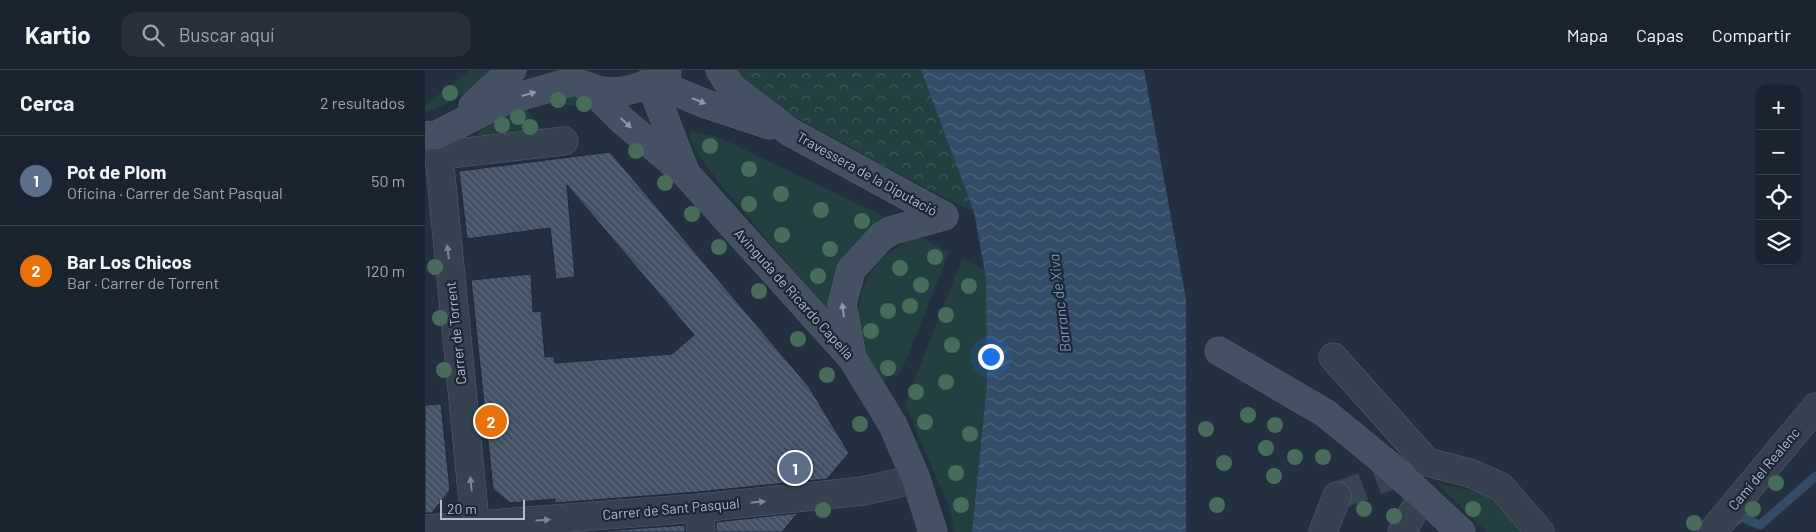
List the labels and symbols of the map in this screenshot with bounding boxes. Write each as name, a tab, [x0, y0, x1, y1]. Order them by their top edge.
one-way arrow	[522, 89, 537, 97]
one-way arrow	[691, 97, 706, 105]
one-way arrow	[619, 117, 631, 129]
street label: Travessera de la Diputació	[794, 128, 940, 219]
street label: Avinguda de Ricardo Capella	[731, 225, 858, 363]
one-way arrow	[444, 244, 452, 260]
water label: Barranc de Xiva	[1044, 253, 1074, 353]
street label: Carrer de Torrent	[442, 281, 469, 386]
one-way arrow	[839, 301, 847, 317]
your location	[978, 344, 1004, 370]
pin: 2	[475, 402, 507, 440]
street label: Camí del Realenc	[1724, 424, 1803, 513]
pin: 1	[779, 449, 811, 487]
one-way arrow	[467, 475, 475, 491]
street label: Carrer de Sant Pasqual	[602, 494, 740, 523]
scale bar	[440, 497, 525, 520]
one-way arrow	[750, 498, 766, 506]
one-way arrow	[536, 515, 552, 523]

